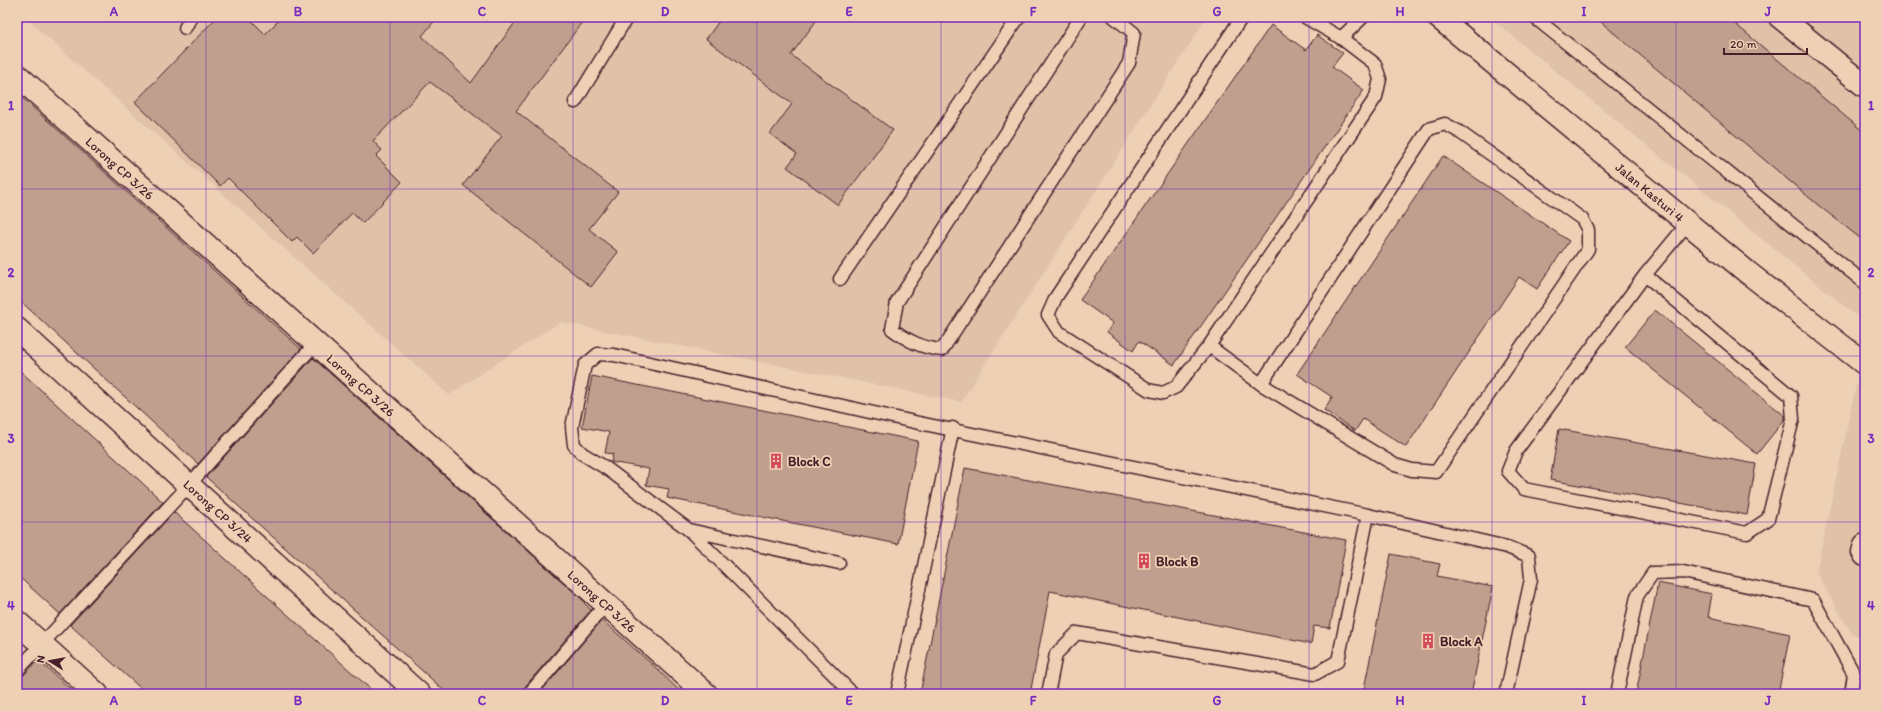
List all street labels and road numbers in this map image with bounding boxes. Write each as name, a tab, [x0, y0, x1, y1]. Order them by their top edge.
street label: Lorong CP 3/26	[83, 134, 157, 203]
street label: Jalan Kasturi 4	[1612, 159, 1687, 225]
street label: Lorong CP 3/26	[324, 351, 398, 420]
street label: Lorong CP 3/24	[180, 477, 255, 546]
street label: Lorong CP 3/26	[565, 567, 639, 636]

